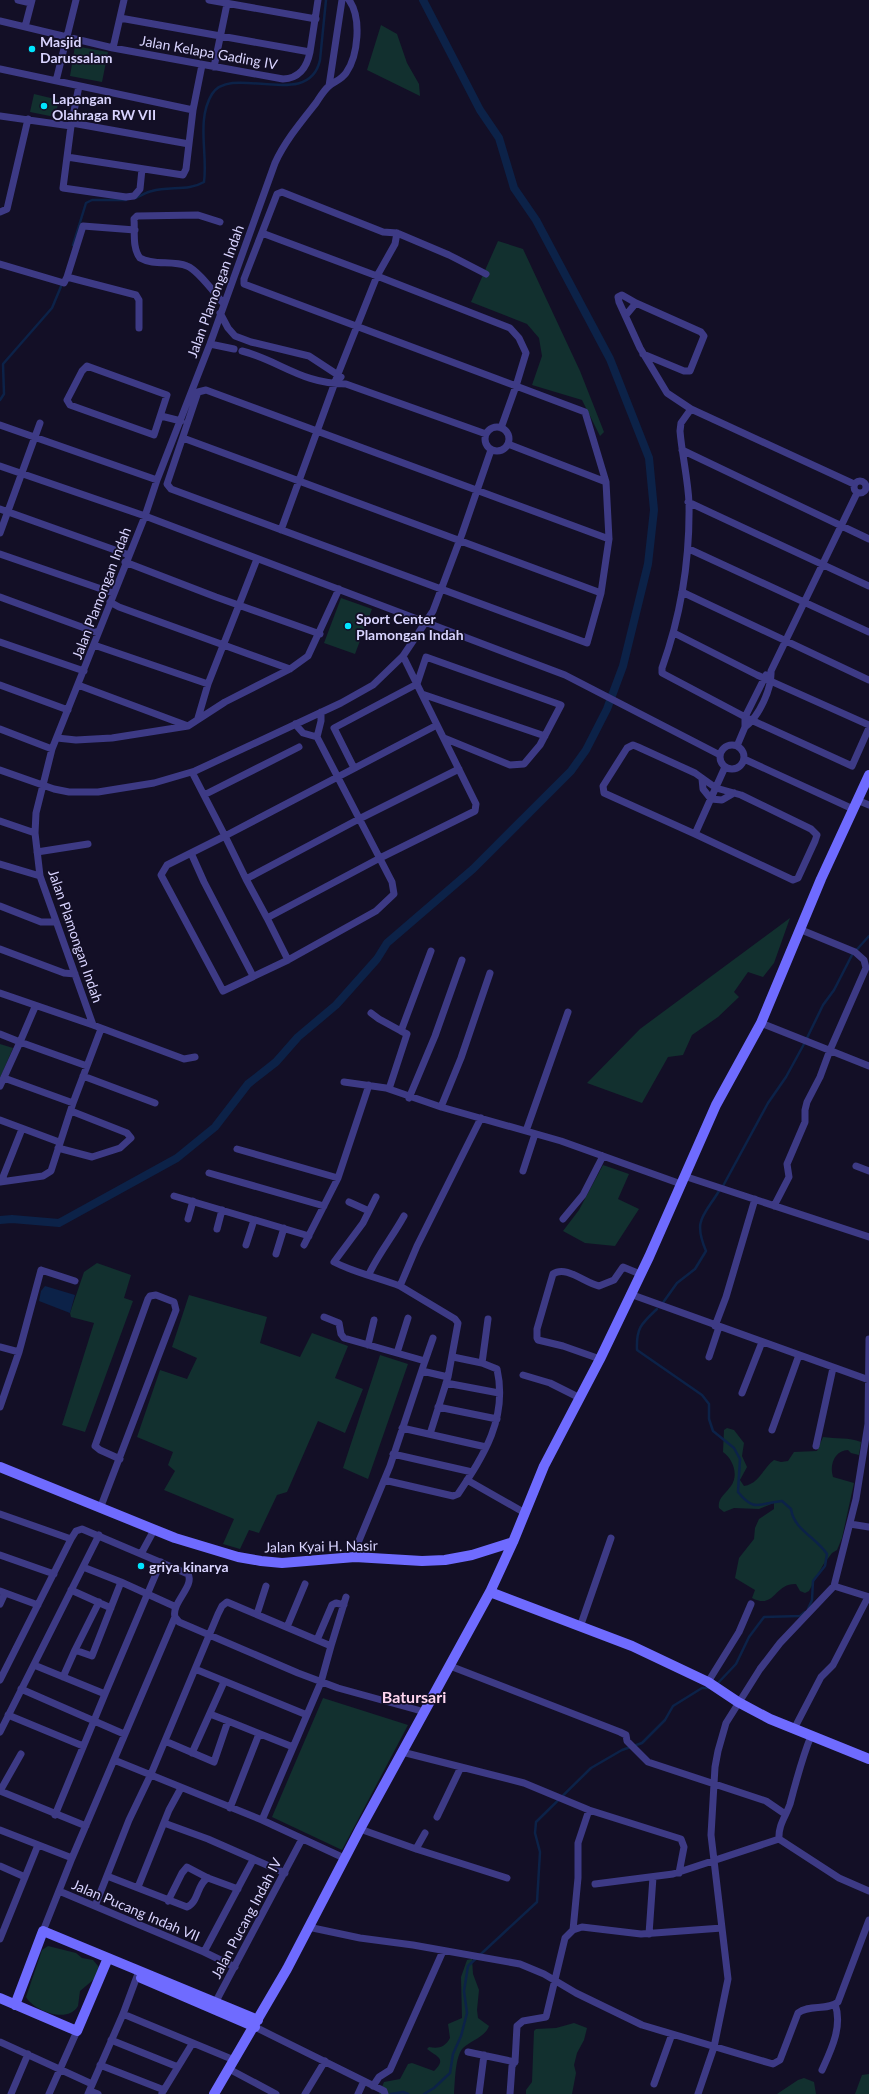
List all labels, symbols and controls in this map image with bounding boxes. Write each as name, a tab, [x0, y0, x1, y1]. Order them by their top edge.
street label: Jalan Kelapa Gading IV	[139, 32, 280, 73]
place label: Masjid Darussalam	[40, 33, 112, 66]
marker: Masjid Darussalam	[27, 44, 37, 54]
place label: Lapangan Olahraga RW VII	[52, 90, 156, 123]
marker: Lapangan Olahraga RW VII	[39, 101, 49, 111]
street label: Jalan Plamongan Indah	[183, 222, 247, 360]
street label: Jalan Plamongan Indah	[68, 525, 134, 661]
place label: Sport Center Plamongan Indah	[356, 610, 464, 643]
marker: Sport Center Plamongan Indah	[343, 621, 353, 631]
street label: Jalan Plamongan Indah	[45, 867, 107, 1005]
street label: Jalan Kyai H. Nasir	[264, 1537, 378, 1555]
place label: griya kinarya	[149, 1558, 229, 1575]
marker: griya kinarya	[136, 1561, 146, 1571]
district label: Batursari	[382, 1687, 446, 1706]
street label: Jalan Pucang Indah IV	[207, 1854, 285, 1981]
street label: Jalan Pucang Indah VII	[69, 1875, 203, 1945]

